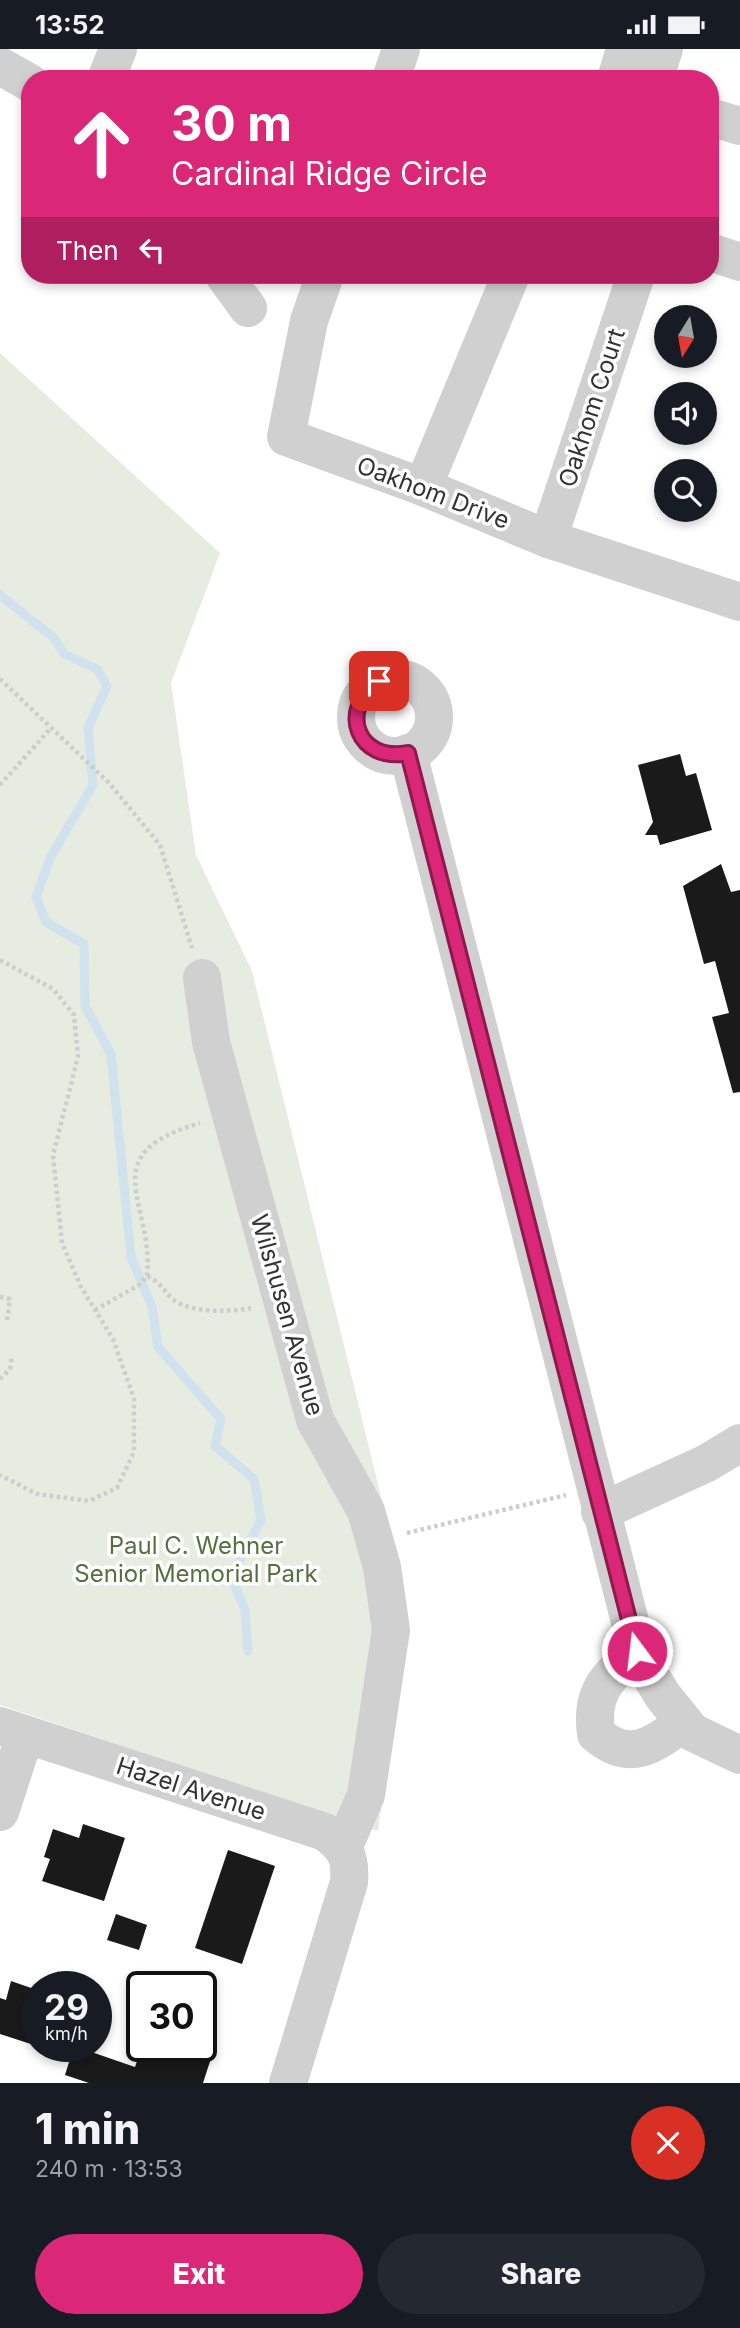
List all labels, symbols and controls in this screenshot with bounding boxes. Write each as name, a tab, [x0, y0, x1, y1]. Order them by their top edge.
text: 13:52	[35, 9, 105, 40]
text: 30 m	[171, 94, 292, 153]
icon: ahead	[56, 98, 147, 189]
text: Cardinal Ridge Circle	[171, 154, 487, 193]
icon: left	[133, 231, 171, 269]
text: Then	[56, 235, 119, 266]
north arrow	[654, 305, 718, 367]
map controls	[654, 305, 717, 522]
street label: Oakhom Court	[552, 325, 631, 491]
button: sound	[654, 382, 717, 445]
street label: Oakhom Drive	[353, 450, 513, 535]
button: search	[654, 459, 717, 522]
pin	[349, 651, 409, 711]
icon: arrive	[360, 662, 398, 700]
street label: Wilshusen Avenue	[245, 1211, 330, 1419]
park label: Paul C. Wehner Senior Memorial Park	[74, 1531, 318, 1588]
position arrow	[600, 1614, 674, 1688]
street label: Hazel Avenue	[113, 1751, 269, 1826]
speed limit sign: 30	[126, 1971, 217, 2062]
text: 29	[44, 1986, 89, 2028]
text: km/h	[45, 2023, 88, 2044]
text: 1 min	[35, 2103, 140, 2154]
button: close	[631, 2106, 705, 2180]
text: 240 m · 13:53	[35, 2155, 183, 2183]
button: Exit	[35, 2234, 363, 2314]
button: Share	[377, 2234, 705, 2314]

